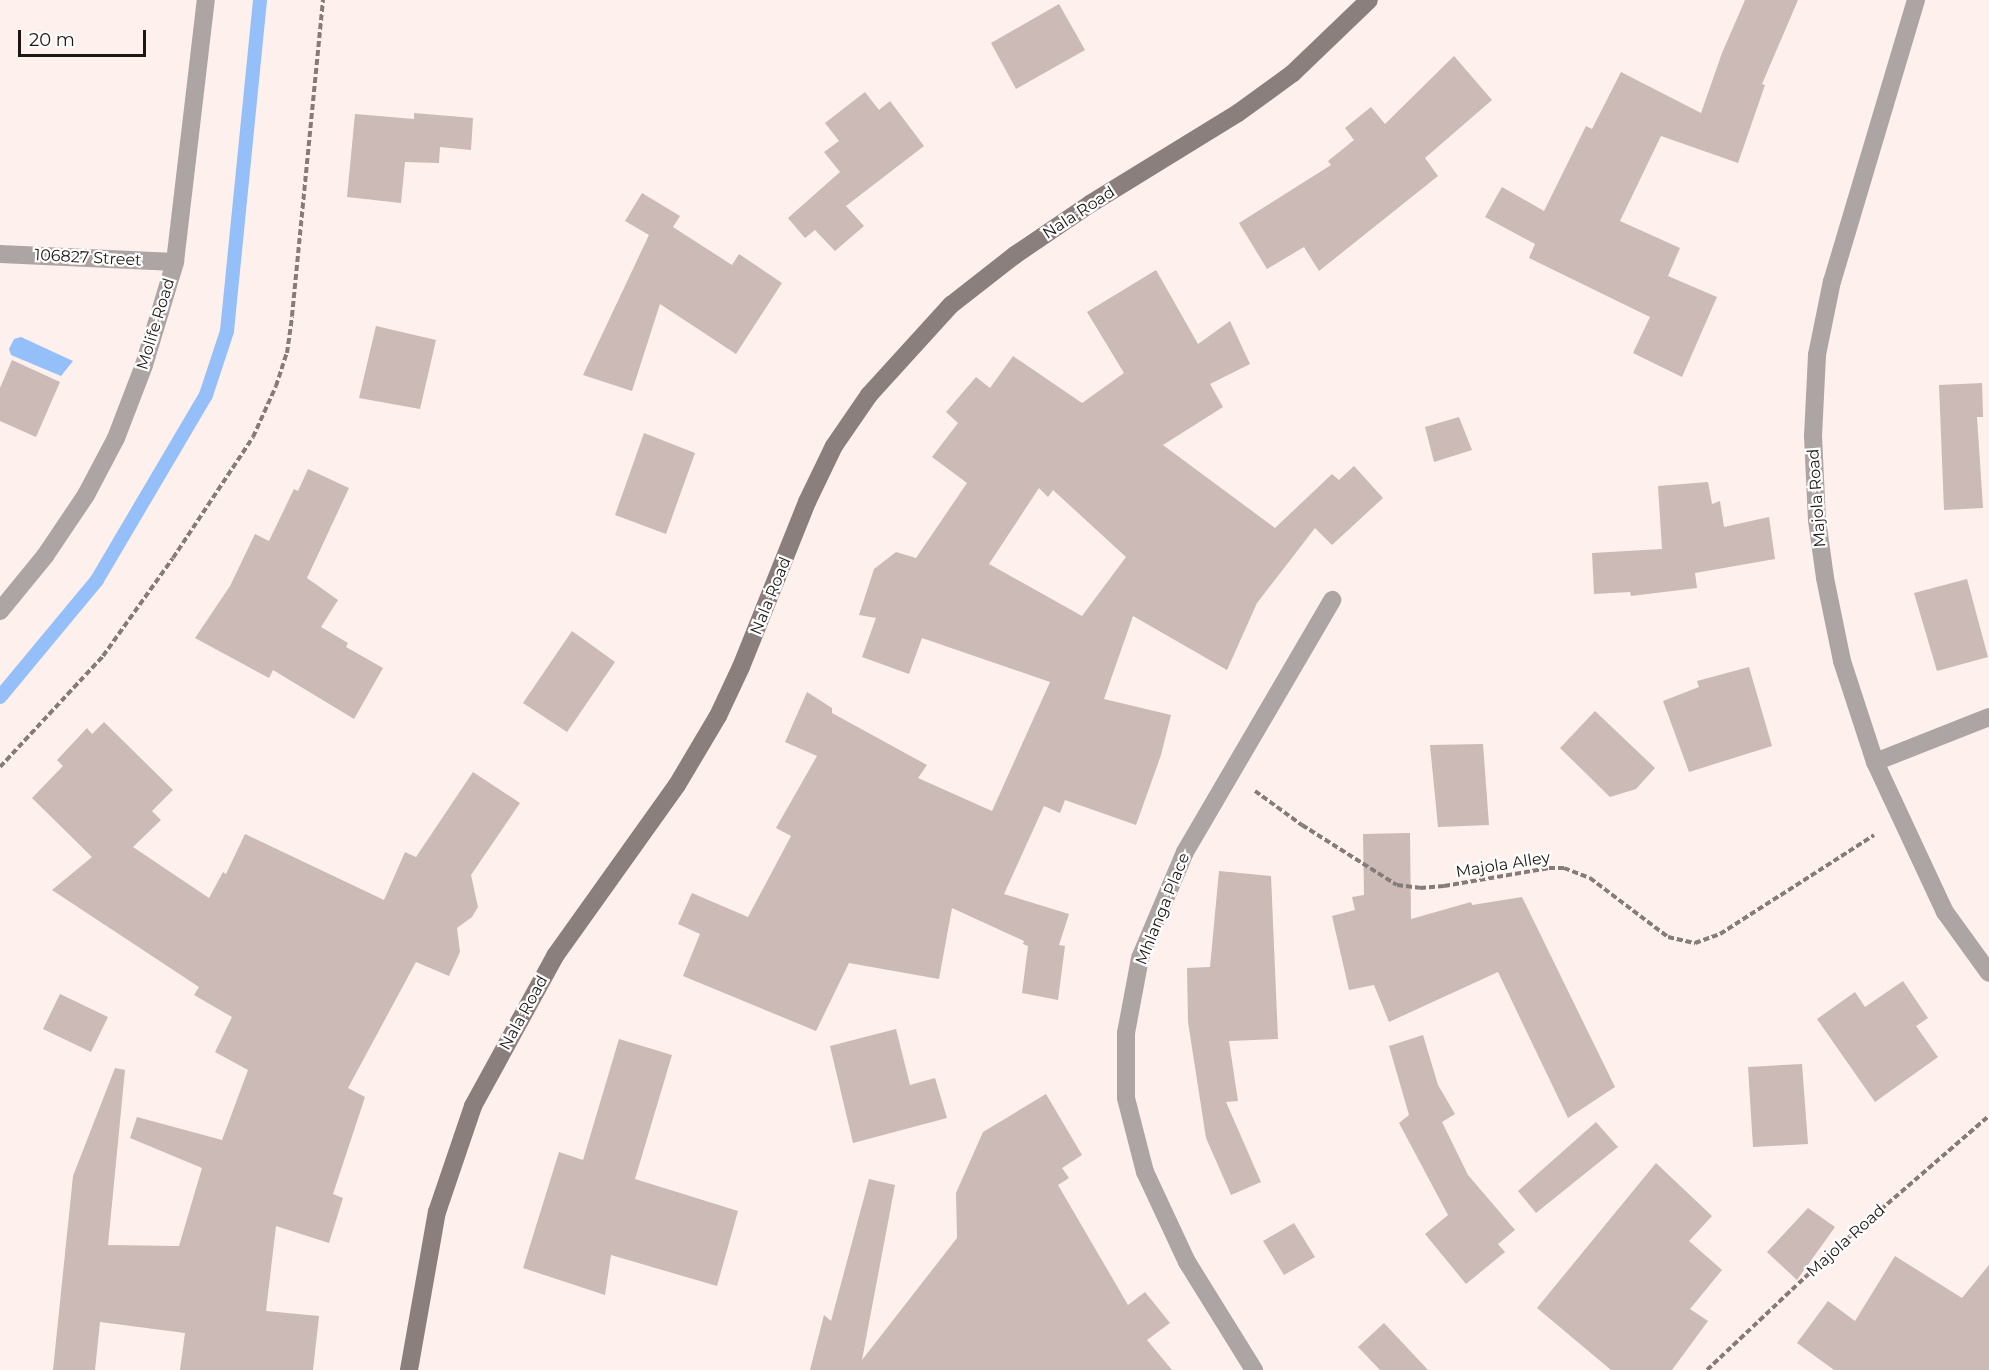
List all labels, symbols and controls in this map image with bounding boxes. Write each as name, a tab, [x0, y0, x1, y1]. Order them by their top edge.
scale bar	[21, 18, 148, 56]
text: 20 m	[29, 29, 75, 51]
street label: Nala Road	[1039, 183, 1119, 243]
street label: 106827 Street	[34, 246, 142, 270]
street label: Molife Road	[133, 276, 179, 372]
street label: Majola Road	[1804, 448, 1830, 548]
street label: Nala Road	[747, 554, 795, 638]
street label: Majola Alley	[1454, 848, 1552, 882]
street label: Mhlanga Place	[1132, 850, 1194, 968]
street label: Nala Road	[496, 972, 552, 1054]
street label: Majola Road	[1803, 1201, 1889, 1281]

